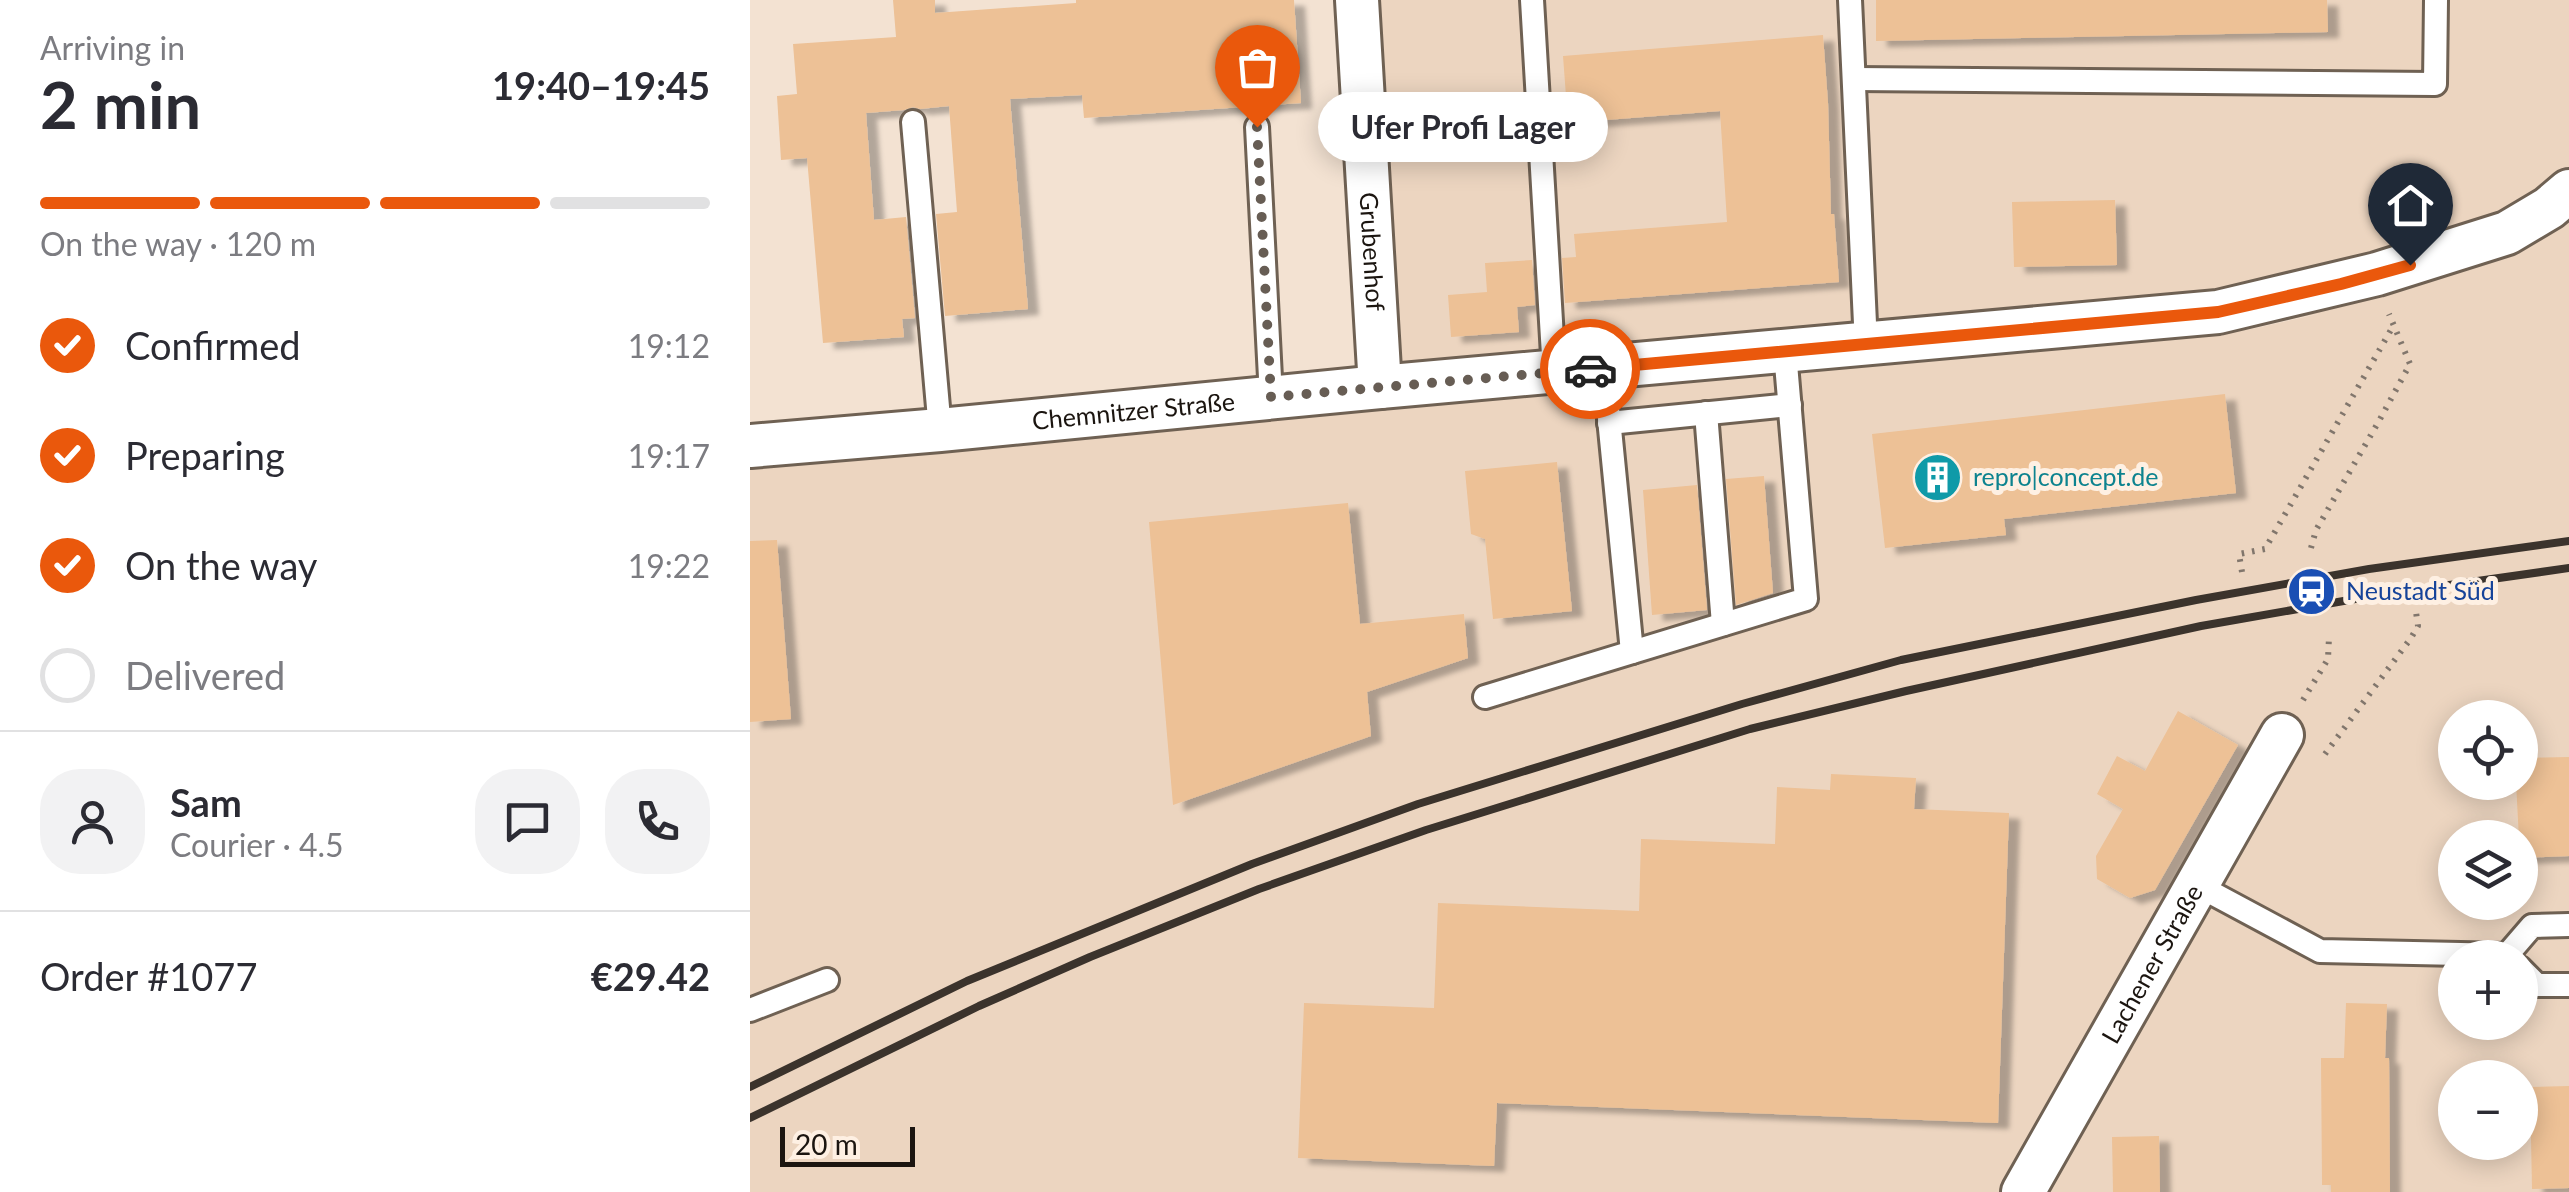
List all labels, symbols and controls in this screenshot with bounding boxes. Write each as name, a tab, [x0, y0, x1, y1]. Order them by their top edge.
pin	[1215, 25, 1300, 128]
text: Arriving in	[40, 28, 185, 67]
icon: bag	[1230, 40, 1285, 95]
text: 19:40–19:45	[492, 62, 710, 108]
text: 2 min	[40, 65, 201, 143]
callout: Ufer Profi Lager	[1317, 92, 1607, 162]
text: Ufer Profi Lager	[1350, 107, 1576, 146]
pin	[2368, 163, 2453, 266]
icon: home	[2383, 178, 2438, 233]
street label: Grubenhof	[1354, 191, 1391, 312]
text: On the way · 120 m	[40, 224, 316, 263]
icon: check	[40, 318, 95, 373]
courier	[1540, 319, 1640, 419]
text: Confirmed	[125, 322, 301, 368]
text: 19:12	[628, 326, 710, 365]
icon: car	[1563, 342, 1618, 397]
street label: Chemnitzer Straße	[1030, 385, 1236, 435]
icon: check	[40, 428, 95, 483]
text: Preparing	[125, 432, 285, 478]
text: 19:17	[628, 436, 710, 475]
building icon: repro|concept.de	[1912, 451, 1964, 503]
place label: repro|concept.de	[1973, 461, 2159, 491]
icon: check	[40, 538, 95, 593]
text: On the way	[125, 542, 317, 588]
text: 19:22	[628, 546, 710, 585]
station icon: Neustadt Süd	[2285, 565, 2337, 617]
place label: Neustadt Süd	[2346, 575, 2495, 605]
text: Delivered	[125, 652, 285, 698]
map controls	[2438, 700, 2538, 1160]
button: locate	[2438, 700, 2538, 800]
button: person	[40, 769, 145, 874]
button: chat	[475, 769, 580, 874]
button: phone	[605, 769, 710, 874]
text: Sam	[170, 779, 242, 825]
button: layers	[2438, 820, 2538, 920]
text: Courier · 4.5	[170, 825, 344, 864]
street label: Lachener Straße	[2094, 879, 2208, 1048]
button: +	[2438, 940, 2538, 1040]
text: Order #1077	[40, 953, 257, 999]
text: €29.42	[591, 953, 710, 999]
button: −	[2438, 1060, 2538, 1160]
scale bar	[780, 1122, 915, 1166]
text: 20 m	[795, 1127, 858, 1161]

